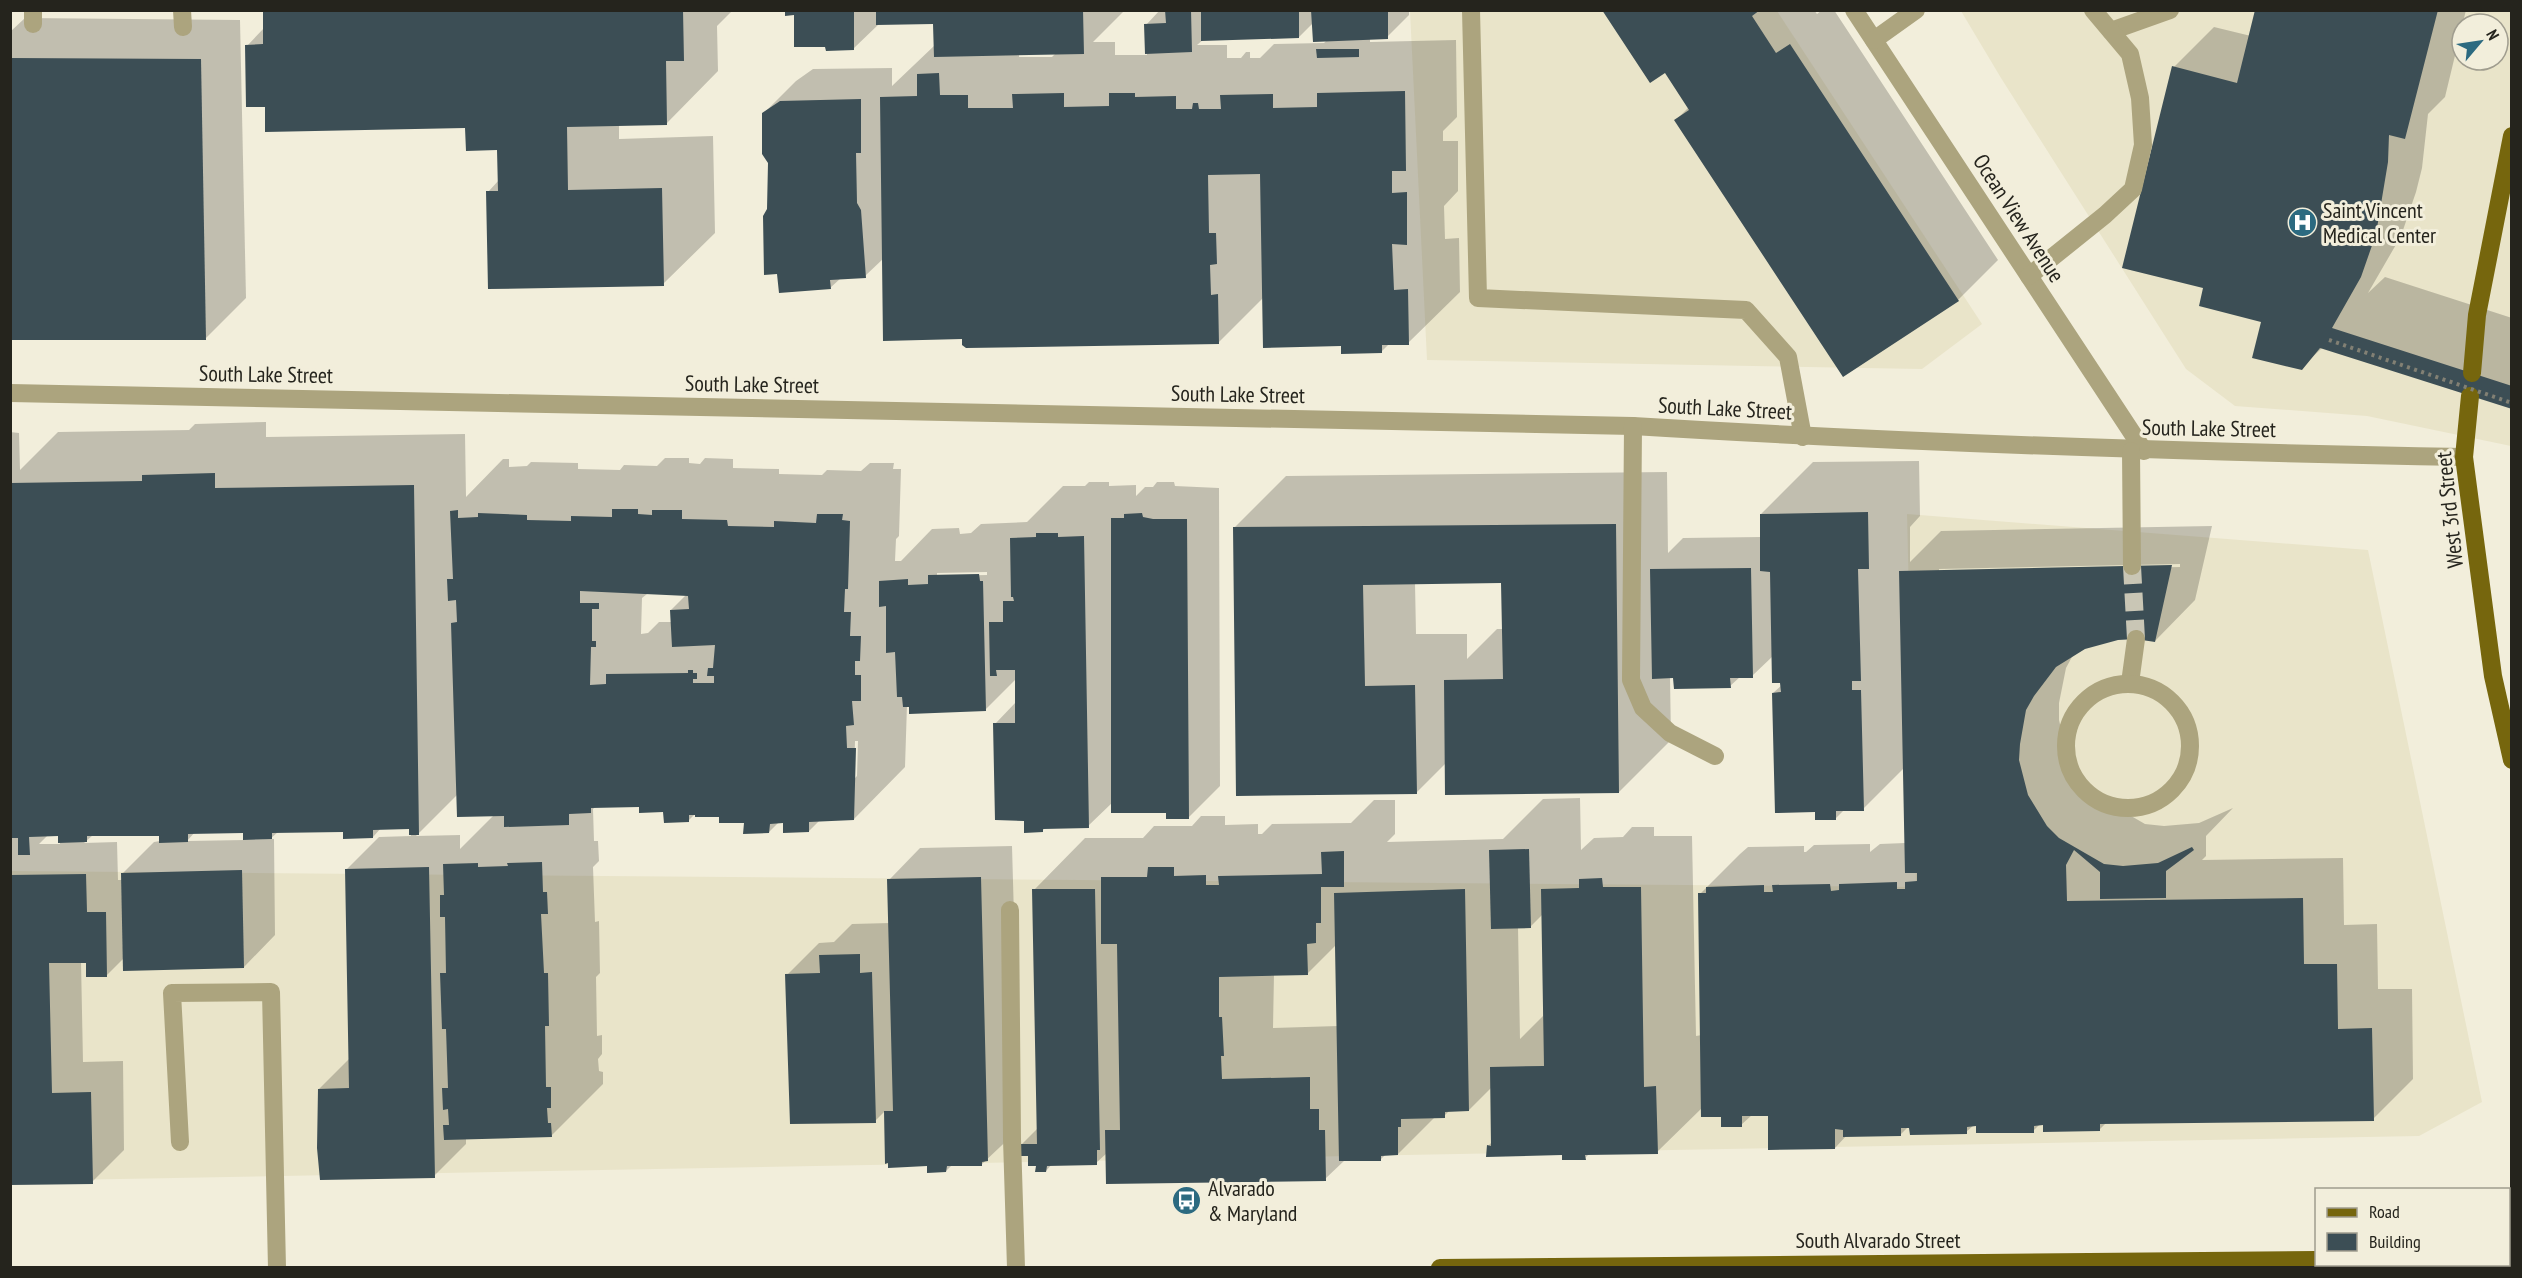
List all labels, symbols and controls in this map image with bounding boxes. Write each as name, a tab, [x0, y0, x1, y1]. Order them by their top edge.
north arrow	[2450, 12, 2510, 72]
text: N	[2482, 26, 2504, 43]
street label: Ocean View Avenue	[1967, 149, 2071, 287]
place label: Saint Vincent Medical Center	[2323, 196, 2436, 249]
hospital icon: Saint Vincent Medical Center	[2286, 207, 2318, 239]
street label: South Lake Street	[199, 359, 333, 389]
street label: South Lake Street	[685, 369, 819, 399]
street label: South Lake Street	[1171, 379, 1305, 409]
street label: South Lake Street	[1657, 391, 1793, 425]
street label: South Lake Street	[2142, 413, 2276, 443]
street label: West 3rd Street	[2429, 450, 2469, 570]
place label: Alvarado & Maryland	[1208, 1174, 1297, 1227]
bus stop icon: Alvarado & Maryland	[1171, 1185, 1203, 1217]
legend	[2315, 1188, 2510, 1266]
text: Road	[2369, 1200, 2400, 1223]
street label: South Alvarado Street	[1795, 1226, 1961, 1254]
text: Building	[2369, 1230, 2421, 1253]

